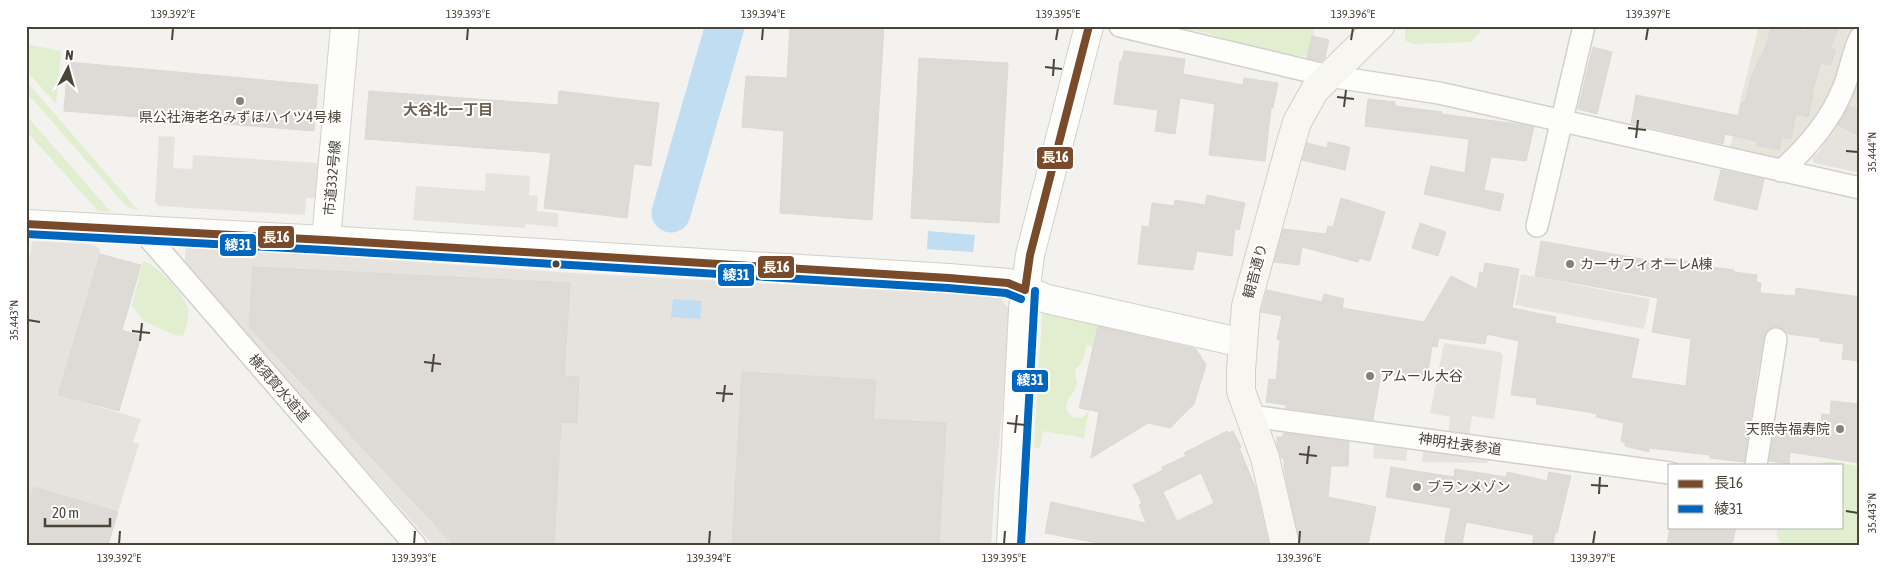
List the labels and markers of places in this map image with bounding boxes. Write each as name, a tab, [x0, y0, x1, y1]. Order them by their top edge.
marker: 県公社海老名みずほハイツ4号棟	[234, 95, 246, 107]
place label: 県公社海老名みずほハイツ4号棟	[139, 109, 341, 125]
place label: カーサフィオーレA棟	[1580, 256, 1712, 272]
marker: カーサフィオーレA棟	[1564, 258, 1576, 270]
unlabelled marker	[551, 259, 561, 269]
place label: アムール大谷	[1380, 368, 1463, 384]
marker: アムール大谷	[1364, 370, 1376, 382]
place label: 天照寺福寿院	[1746, 421, 1830, 437]
marker: 天照寺福寿院	[1834, 423, 1846, 435]
place label: ブランメゾン	[1427, 479, 1511, 495]
marker: ブランメゾン	[1411, 481, 1423, 493]

